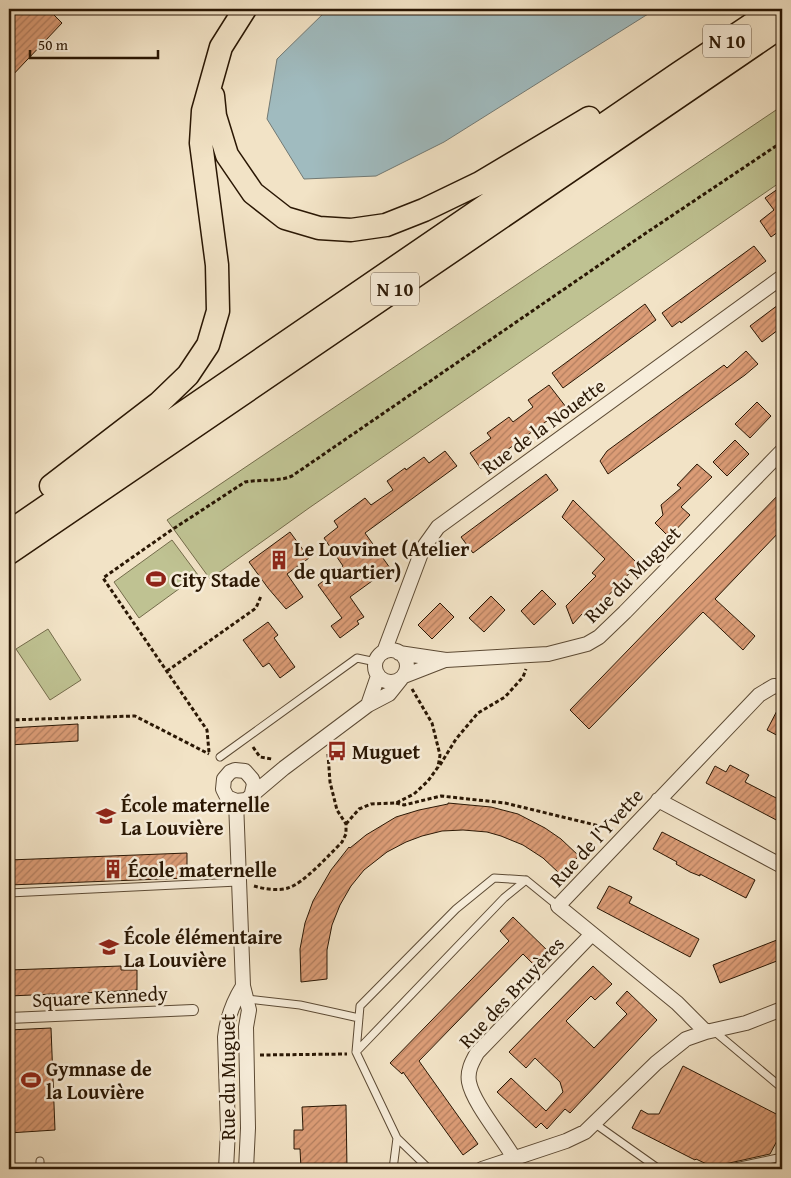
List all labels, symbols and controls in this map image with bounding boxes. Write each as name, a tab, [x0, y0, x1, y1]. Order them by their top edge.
road number: N 10	[703, 24, 751, 58]
scale bar	[30, 28, 158, 60]
text: 50 m	[38, 34, 69, 55]
road number: N 10	[371, 272, 419, 306]
street label: Rue de la Nouette	[475, 371, 611, 481]
street label: Rue du Muguet	[577, 519, 687, 629]
place label: Le Louvinet (Atelier de quartier)	[294, 534, 470, 586]
building icon: Le Louvinet (Atelier de quartier)	[268, 549, 290, 571]
place label: City Stade	[171, 565, 261, 594]
sports icon: City Stade	[145, 568, 167, 590]
place label: Muguet	[352, 737, 421, 766]
bus stop icon: Muguet	[326, 740, 348, 762]
street label: Rue de l'Yvette	[543, 781, 649, 893]
place label: École maternelle La Louvière	[121, 790, 270, 842]
school or university icon: École maternelle La Louvière	[95, 805, 117, 827]
place label: École maternelle	[128, 855, 277, 884]
building icon: École maternelle	[102, 858, 124, 880]
place label: École élémentaire La Louvière	[124, 922, 283, 974]
street label: Rue des Bruyères	[451, 930, 571, 1054]
school or university icon: École élémentaire La Louvière	[98, 936, 120, 958]
street label: Square Kennedy	[31, 978, 169, 1014]
street label: Rue du Muguet	[213, 1014, 242, 1140]
place label: Gymnase de la Louvière	[46, 1054, 152, 1106]
sports icon: Gymnase de la Louvière	[20, 1069, 42, 1091]

